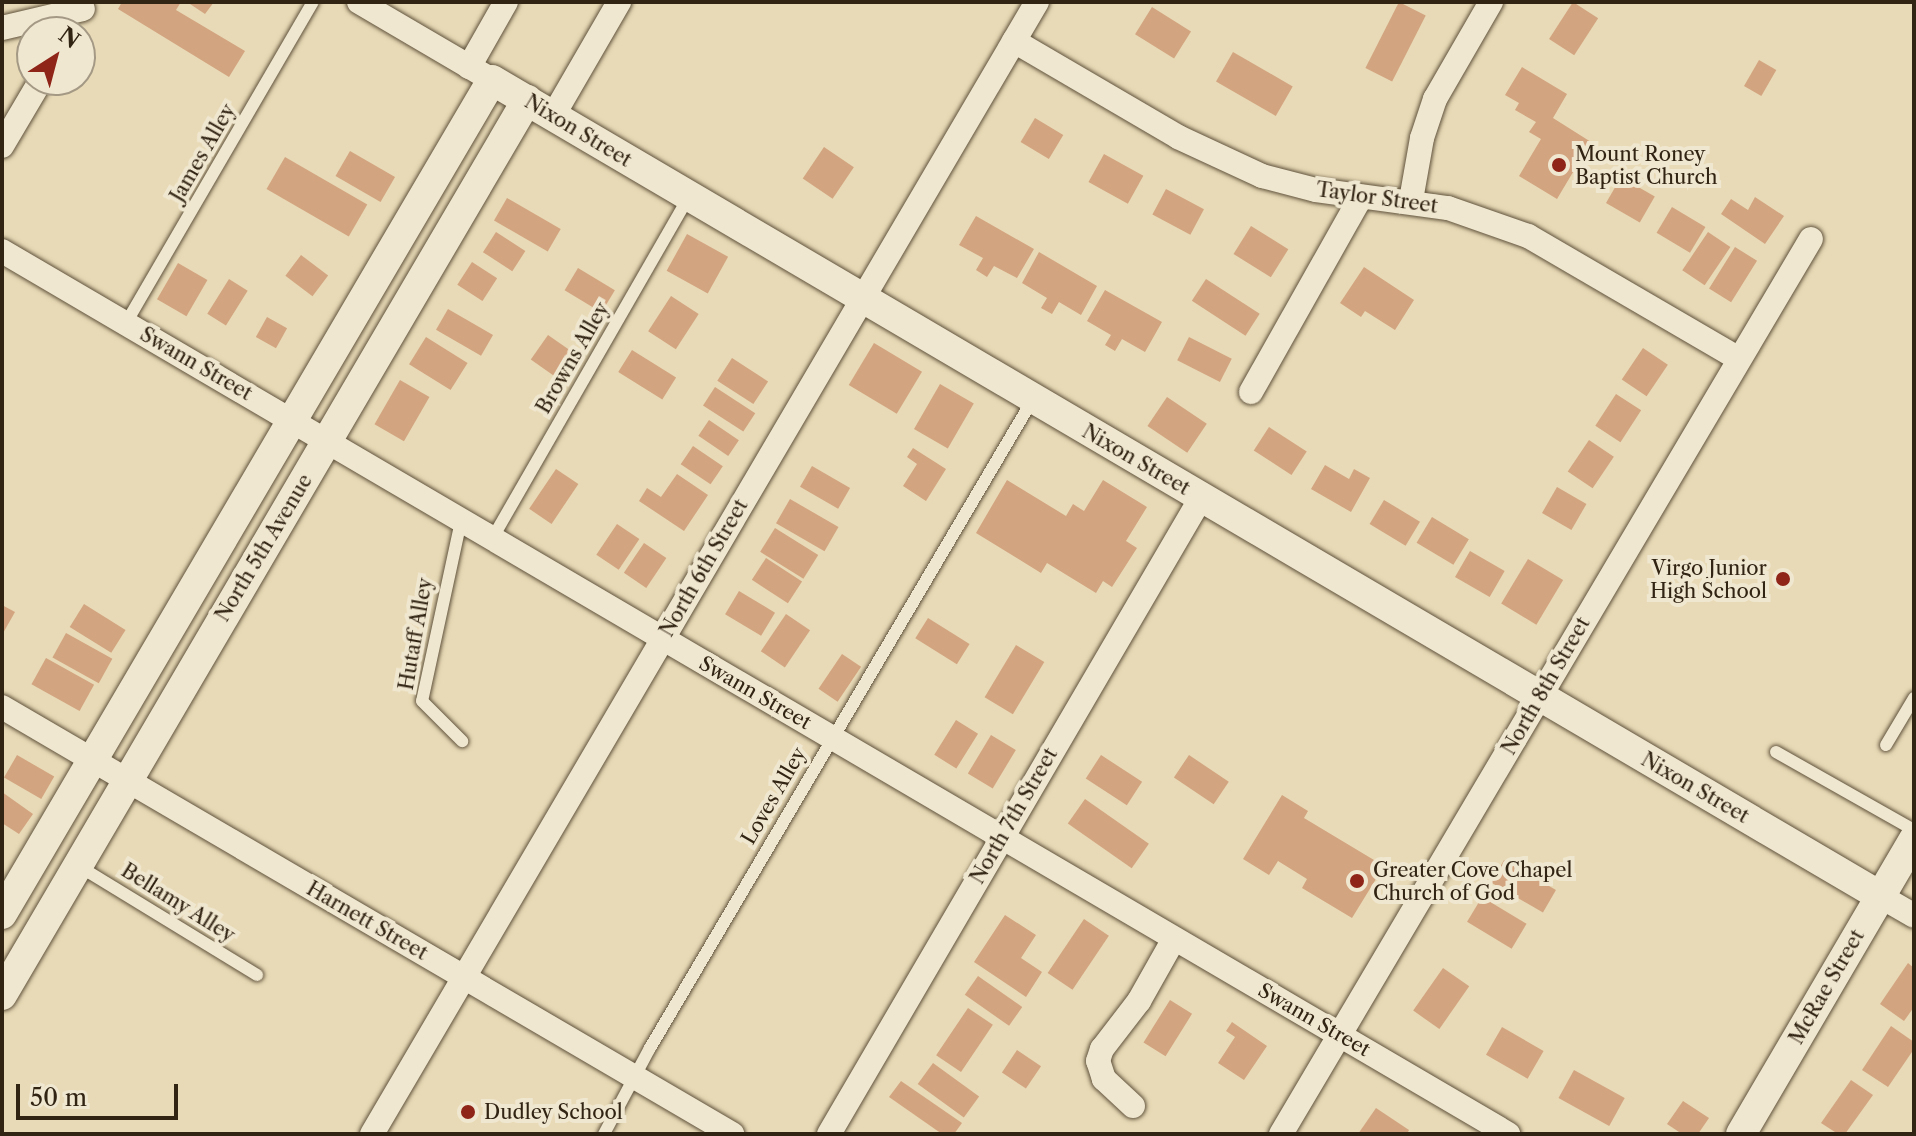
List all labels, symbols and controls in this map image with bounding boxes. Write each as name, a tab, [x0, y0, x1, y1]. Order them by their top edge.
north arrow	[16, 16, 96, 96]
text: N	[54, 21, 85, 54]
street label: Nixon Street	[520, 90, 636, 172]
street label: James Alley	[165, 99, 241, 207]
place label: Mount Roney Baptist Church	[1575, 142, 1717, 189]
marker: Mount Roney Baptist Church	[1550, 156, 1568, 174]
street label: Taylor Street	[1315, 178, 1439, 218]
street label: Browns Alley	[531, 298, 615, 418]
street label: Swann Street	[136, 322, 256, 406]
street label: Nixon Street	[1078, 419, 1194, 501]
street label: North 5th Avenue	[210, 470, 318, 626]
street label: North 6th Street	[655, 495, 753, 641]
place label: Virgo Junior High School	[1650, 556, 1767, 603]
marker: Virgo Junior High School	[1774, 570, 1792, 588]
street label: Hutaff Alley	[394, 576, 438, 692]
street label: North 8th Street	[1497, 613, 1595, 759]
street label: Swann Street	[695, 651, 815, 735]
street label: Loves Alley	[736, 743, 812, 849]
street label: North 7th Street	[965, 744, 1063, 888]
street label: Nixon Street	[1637, 747, 1753, 829]
street label: Bellamy Alley	[116, 858, 240, 948]
place label: Greater Cove Chapel Church of God	[1373, 858, 1573, 905]
marker: Greater Cove Chapel Church of God	[1348, 872, 1366, 890]
street label: Harnett Street	[302, 877, 432, 965]
street label: McRae Street	[1784, 925, 1870, 1049]
street label: Swann Street	[1254, 978, 1374, 1062]
scale bar	[20, 1068, 182, 1118]
text: 50 m	[30, 1083, 87, 1112]
place label: Dudley School	[484, 1100, 623, 1124]
marker: Dudley School	[459, 1103, 477, 1121]

